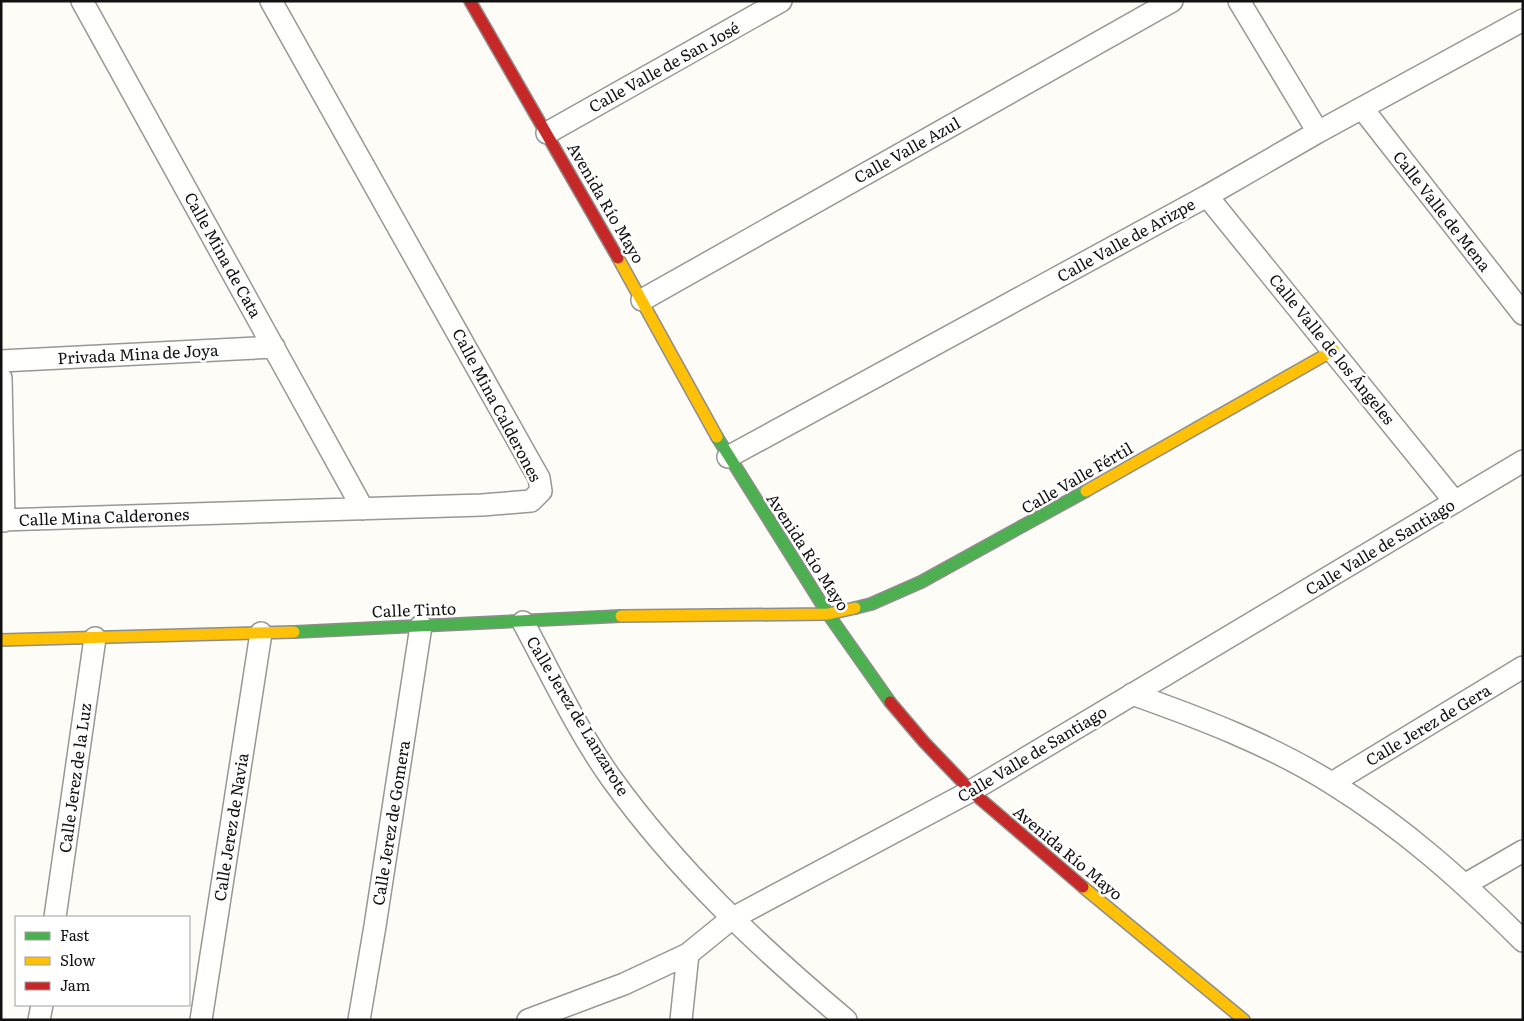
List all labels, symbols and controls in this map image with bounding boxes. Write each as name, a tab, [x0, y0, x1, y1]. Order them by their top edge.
street label: Calle Valle de San José	[584, 15, 743, 118]
street label: Calle Valle Azul	[849, 110, 964, 188]
street label: Avenida Río Mayo	[562, 138, 651, 267]
street label: Calle Valle de Mena	[1388, 145, 1498, 276]
street label: Calle Mina de Cata	[179, 187, 269, 322]
street label: Calle Valle de Arizpe	[1052, 191, 1199, 287]
street label: Calle Valle de los Ángeles	[1264, 268, 1401, 429]
street label: Calle Mina Calderones	[447, 324, 548, 485]
street label: Privada Mina de Joya	[57, 337, 219, 369]
street label: Calle Valle Fértil	[1016, 435, 1137, 519]
street label: Avenida Río Mayo	[762, 488, 856, 615]
street label: Calle Valle de Santiago	[1300, 492, 1459, 600]
street label: Calle Mina Calderones	[18, 501, 190, 531]
street label: Calle Tinto	[371, 596, 457, 622]
street label: Calle Jerez de Lanzarote	[522, 631, 636, 800]
street label: Calle Jerez de Gera	[1360, 677, 1495, 771]
street label: Calle Valle de Santiago	[952, 699, 1111, 807]
street label: Calle Jerez de la Luz	[52, 701, 96, 854]
street label: Calle Jerez de Gomera	[365, 738, 415, 907]
street label: Calle Jerez de Navia	[206, 751, 254, 903]
street label: Avenida Río Mayo	[1009, 799, 1129, 905]
legend	[15, 916, 190, 1006]
text: Fast	[60, 923, 89, 946]
text: Slow	[60, 948, 95, 971]
text: Jam	[60, 973, 91, 996]

